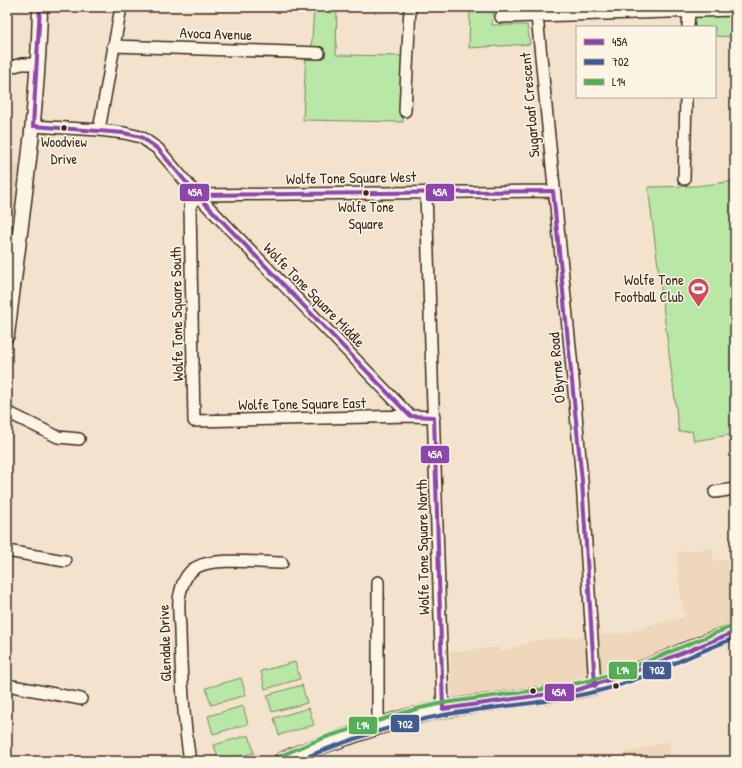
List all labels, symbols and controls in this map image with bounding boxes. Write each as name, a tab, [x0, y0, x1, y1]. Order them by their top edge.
street label: Avoca Avenue	[179, 22, 253, 45]
legend	[576, 26, 716, 98]
text: 45A	[612, 33, 628, 50]
street label: Sugarloaf Crescent	[514, 51, 545, 158]
text: 702	[612, 53, 629, 70]
text: L14	[612, 73, 626, 90]
marker: Woodview Drive	[59, 123, 69, 133]
place label: Woodview Drive	[41, 132, 88, 168]
street label: Wolfe Tone Square West	[286, 166, 417, 189]
line badge: 45A	[179, 183, 210, 202]
line badge: 45A	[425, 183, 455, 202]
text: 45A	[188, 185, 203, 199]
text: 45A	[433, 185, 448, 199]
marker: Wolfe Tone Square	[361, 188, 371, 198]
place label: Wolfe Tone Square	[338, 197, 394, 234]
street label: Wolfe Tone Square Middle	[259, 238, 370, 352]
street label: Wolfe Tone Square South	[165, 247, 188, 382]
place label: Wolfe Tone Football Club	[614, 269, 684, 307]
sports icon: Wolfe Tone Football Club	[686, 276, 712, 309]
street label: O'Byrne Road	[543, 331, 570, 404]
street label: Wolfe Tone Square East	[238, 392, 367, 415]
line badge: 45A	[420, 445, 450, 464]
text: 45A	[428, 447, 443, 461]
street label: Wolfe Tone Square North	[411, 479, 434, 615]
street label: Glendale Drive	[153, 604, 176, 682]
line badge: L14	[608, 661, 638, 680]
line badge: 702	[642, 661, 672, 680]
text: L14	[617, 663, 629, 677]
text: 702	[648, 663, 666, 677]
unlabelled marker	[611, 681, 621, 691]
line badge: 45A	[544, 683, 575, 702]
text: 45A	[552, 685, 567, 699]
unlabelled marker	[528, 686, 538, 696]
line badge: 702	[390, 714, 420, 733]
line badge: L14	[348, 716, 378, 735]
text: 702	[396, 717, 414, 731]
text: L14	[357, 718, 369, 732]

